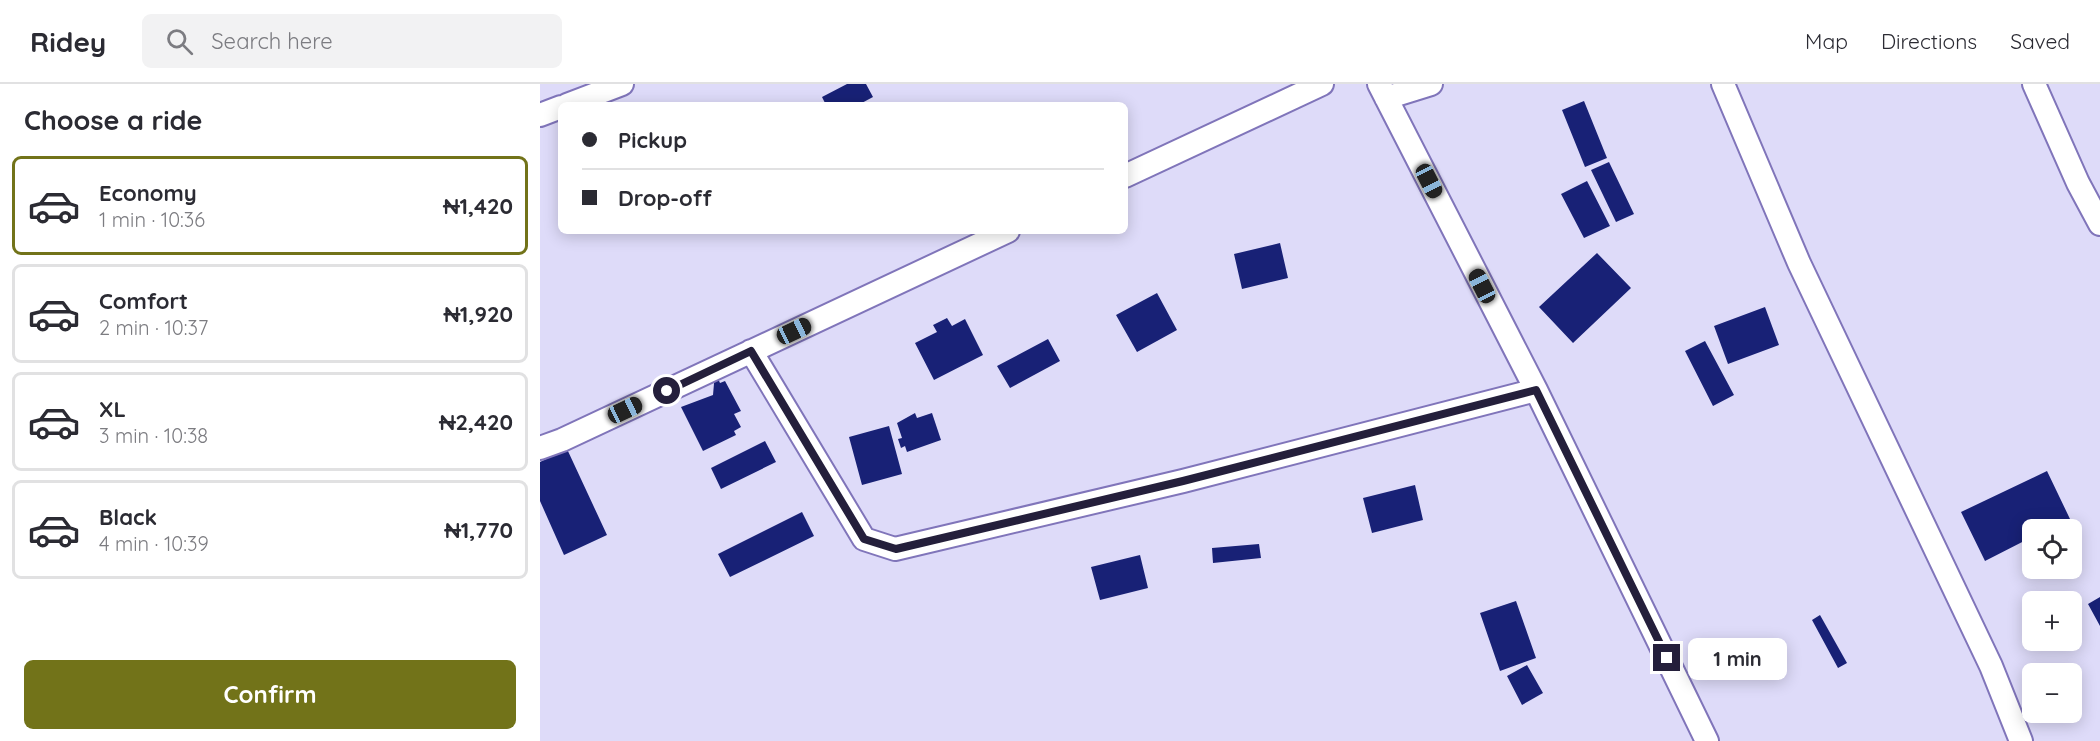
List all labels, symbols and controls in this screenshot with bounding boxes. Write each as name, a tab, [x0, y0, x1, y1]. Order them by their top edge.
search box	[142, 14, 562, 68]
text: Ridey	[30, 24, 106, 59]
icon: search	[163, 25, 196, 58]
text: Search here	[211, 27, 333, 55]
text: Map	[1805, 28, 1848, 54]
text: Directions	[1881, 28, 1977, 54]
text: Saved	[2010, 28, 2070, 54]
text: Choose a ride	[24, 103, 202, 137]
text: Pickup	[618, 126, 687, 154]
car	[1413, 161, 1445, 201]
icon: car	[27, 179, 81, 233]
text: Economy	[99, 179, 197, 207]
text: Drop-off	[618, 184, 712, 212]
text: ₦1,420	[443, 192, 513, 220]
text: 1 min · 10:36	[99, 207, 205, 232]
car	[1466, 266, 1498, 306]
icon: car	[27, 287, 81, 341]
text: Comfort	[99, 287, 188, 315]
text: ₦1,920	[444, 300, 513, 328]
text: 2 min · 10:37	[99, 315, 208, 340]
car	[774, 315, 814, 347]
route start	[653, 377, 680, 404]
car	[605, 394, 645, 426]
icon: car	[27, 395, 81, 449]
text: XL	[99, 395, 126, 423]
text: ₦2,420	[439, 408, 513, 436]
text: 3 min · 10:38	[99, 423, 208, 448]
icon: car	[27, 503, 81, 557]
text: Black	[99, 503, 157, 531]
text: ₦1,770	[445, 516, 513, 544]
map controls	[2022, 519, 2082, 723]
button: locate	[2022, 519, 2082, 579]
text: 4 min · 10:39	[99, 531, 209, 556]
button: +	[2022, 591, 2082, 651]
callout: 1 min	[1688, 637, 1787, 679]
route end	[1653, 644, 1680, 671]
text: 1 min	[1713, 646, 1762, 671]
button: Confirm	[24, 660, 516, 729]
button: −	[2022, 663, 2082, 723]

